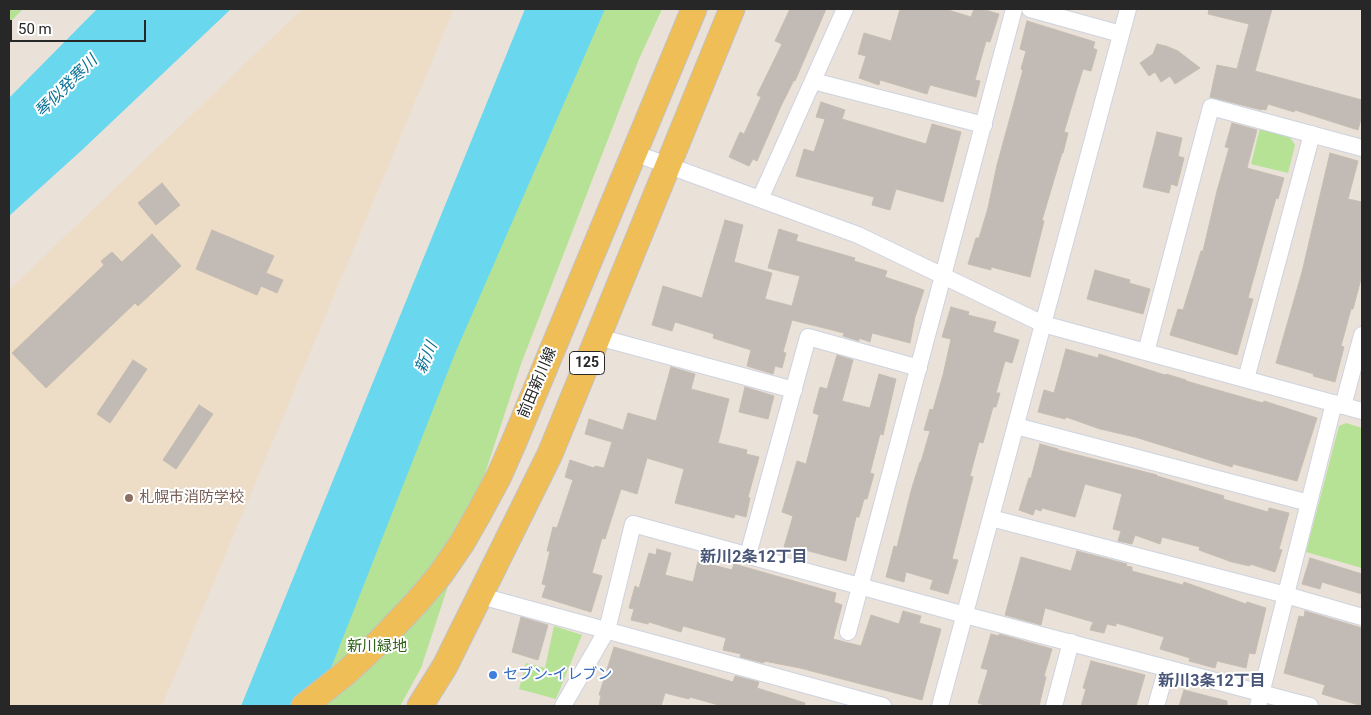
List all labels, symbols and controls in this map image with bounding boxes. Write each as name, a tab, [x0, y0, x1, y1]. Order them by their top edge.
scale bar	[12, 10, 149, 42]
text: 50 m	[18, 20, 52, 38]
water label: 琴似発寒川	[32, 52, 102, 122]
water label: 新川	[412, 340, 442, 376]
street label: 前田新川線	[515, 345, 561, 421]
road number: 125	[570, 352, 604, 374]
place label: 札幌市消防学校	[139, 489, 244, 507]
marker: 札幌市消防学校	[123, 492, 135, 504]
district label: 新川2条12丁目	[700, 548, 808, 568]
park label: 新川緑地	[347, 638, 407, 656]
place label: セブン-イレブン	[503, 666, 612, 684]
marker: セブン-イレブン	[487, 669, 499, 681]
district label: 新川3条12丁目	[1158, 672, 1266, 692]

